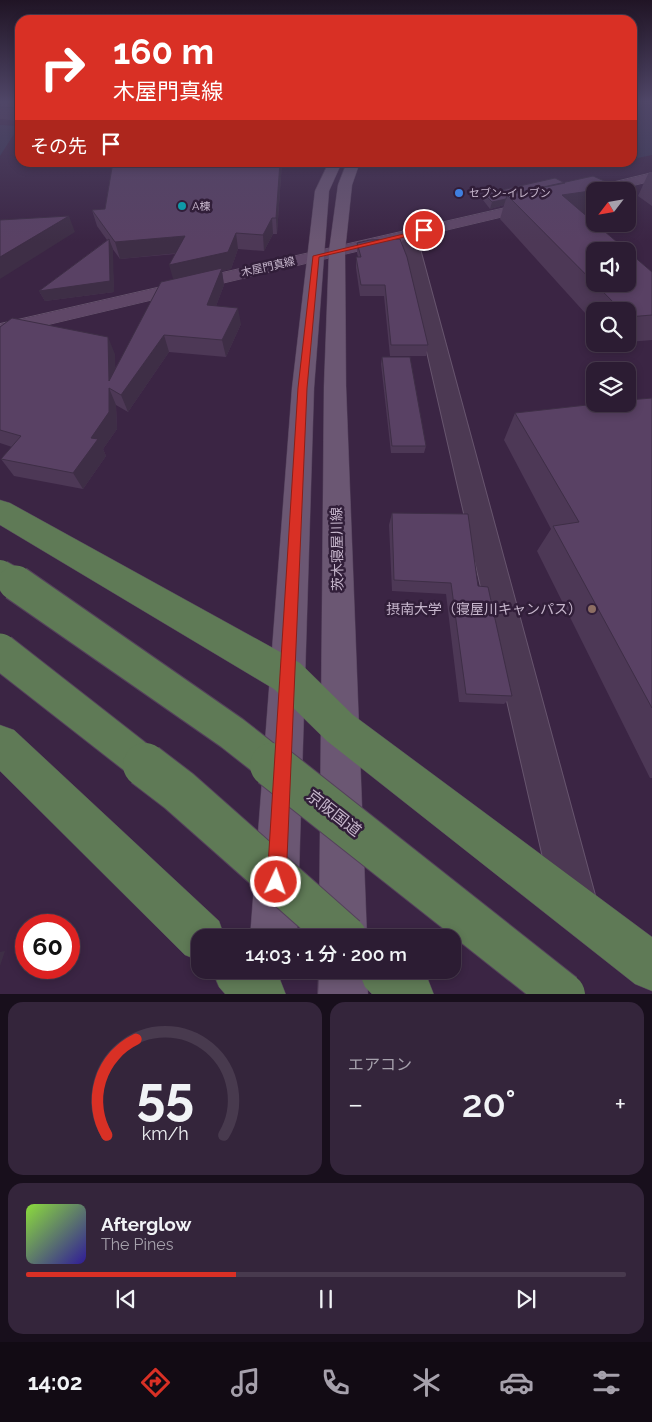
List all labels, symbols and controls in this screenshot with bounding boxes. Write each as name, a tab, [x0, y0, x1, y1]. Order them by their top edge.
text: 160 m	[113, 31, 214, 72]
icon: right	[30, 35, 95, 100]
text: 木屋門真線	[113, 78, 223, 104]
icon: arrive	[97, 130, 125, 158]
text: その先	[30, 135, 87, 157]
north arrow	[586, 182, 636, 232]
map controls	[586, 182, 636, 412]
marker: セブン-イレブン	[453, 187, 465, 199]
place label: セブン-イレブン	[469, 187, 551, 200]
marker: A棟	[176, 200, 188, 212]
place label: A棟	[192, 200, 210, 213]
pin	[403, 209, 445, 251]
icon: arrive	[410, 216, 438, 244]
button: sound	[586, 242, 636, 292]
street label: 木屋門真線	[240, 254, 296, 280]
button: search	[586, 302, 636, 352]
button: layers	[586, 362, 636, 412]
street label: 茨木寝屋川線	[328, 507, 346, 591]
place label: 摂南大学（寝屋川キャンパス）	[386, 601, 582, 617]
marker: 摂南大学（寝屋川キャンパス）	[586, 603, 598, 615]
street label: 京阪国道	[303, 786, 365, 840]
position arrow	[249, 855, 301, 907]
speed limit sign: 60	[15, 914, 80, 979]
text: 14:03 · 1 分 · 200 m	[245, 943, 407, 965]
text: エアコン	[348, 1055, 412, 1074]
text: 55	[136, 1065, 194, 1126]
text: 20°	[462, 1081, 516, 1126]
text: −	[348, 1088, 363, 1121]
text: +	[614, 1088, 626, 1121]
text: km/h	[141, 1123, 189, 1144]
text: Afterglow	[101, 1213, 191, 1235]
text: The Pines	[101, 1235, 173, 1254]
icon: previous	[112, 1285, 140, 1313]
icon: pause	[312, 1285, 340, 1313]
icon: next	[512, 1285, 540, 1313]
icon: directions	[138, 1365, 173, 1400]
icon: music	[228, 1365, 263, 1400]
icon: phone	[318, 1365, 353, 1400]
icon: climate	[409, 1365, 444, 1400]
icon: car	[499, 1365, 534, 1400]
icon: filters	[589, 1365, 624, 1400]
text: 14:02	[28, 1369, 82, 1395]

